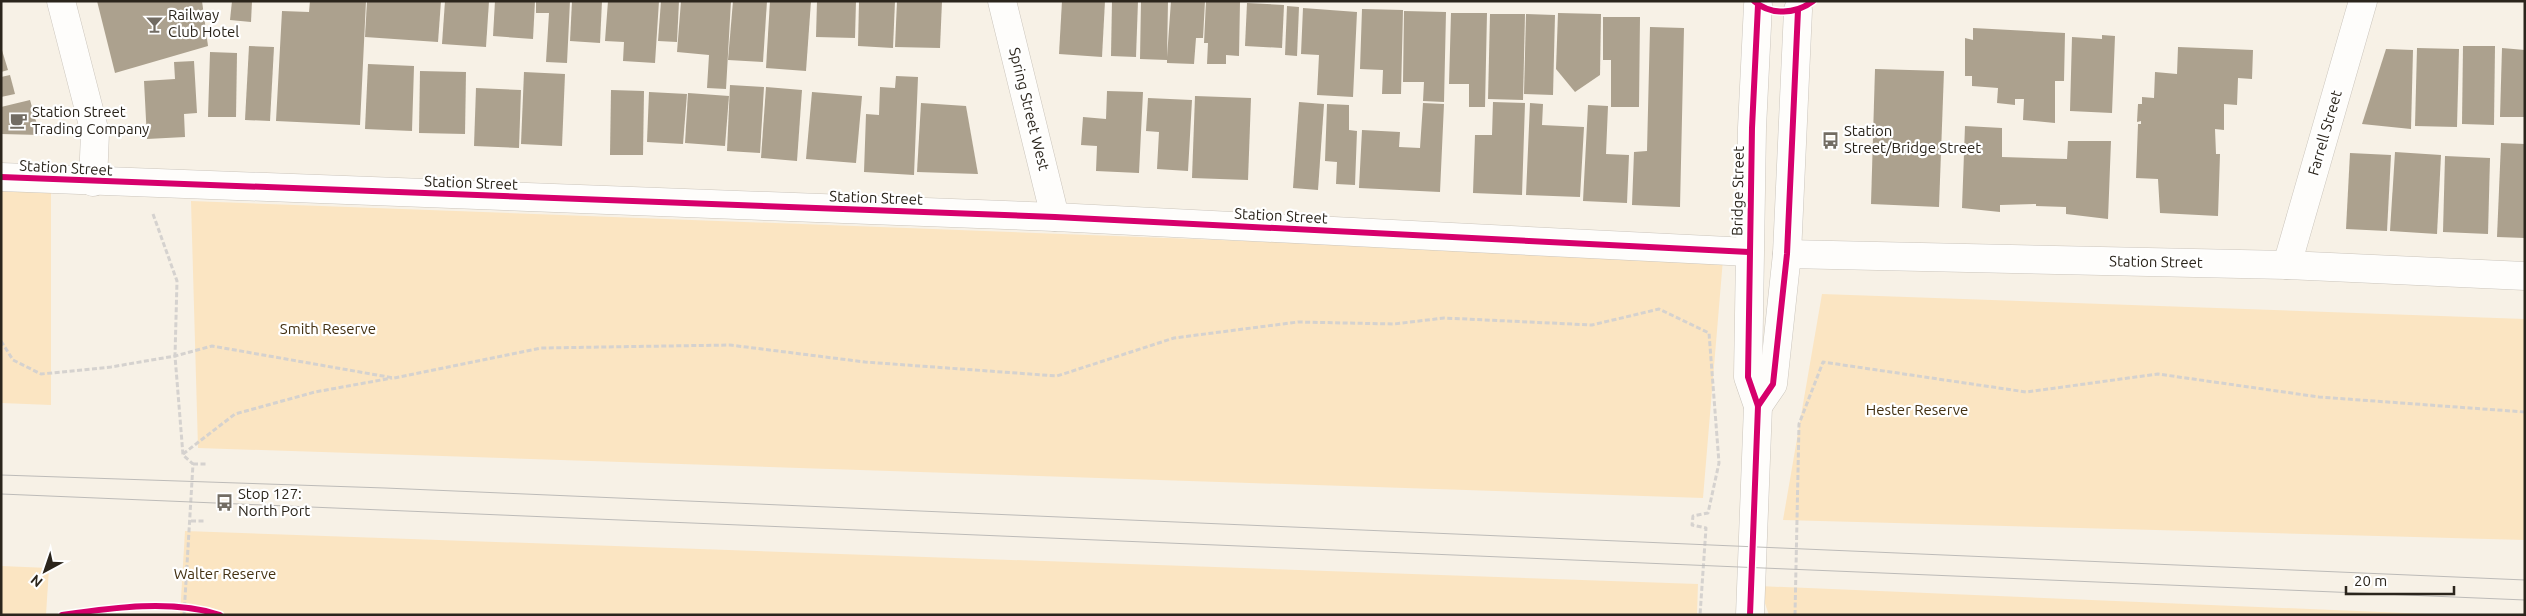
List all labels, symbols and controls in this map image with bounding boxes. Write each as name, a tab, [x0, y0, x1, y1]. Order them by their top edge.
place label: Railway Club Hotel	[168, 6, 239, 40]
bar icon: Railway Club Hotel	[144, 14, 164, 34]
street label: Spring Street West	[1006, 46, 1053, 172]
street label: Farrell Street	[2304, 88, 2345, 177]
place label: Station Street Trading Company	[32, 103, 149, 137]
cafe icon: Station Street Trading Company	[8, 111, 28, 131]
place label: Station Street/Bridge Street	[1844, 122, 1981, 156]
bus stop icon: Station Street/Bridge Street	[1820, 130, 1840, 150]
street label: Bridge Street	[1728, 146, 1747, 236]
street label: Station Street	[19, 157, 113, 178]
street label: Station Street	[424, 172, 518, 193]
street label: Station Street	[829, 187, 923, 208]
street label: Station Street	[1234, 205, 1328, 226]
street label: Station Street	[2109, 252, 2203, 271]
park label: Smith Reserve	[280, 320, 376, 337]
park label: Hester Reserve	[1866, 401, 1968, 418]
place label: Stop 127: North Port	[238, 485, 310, 519]
bus stop icon: Stop 127: North Port	[214, 493, 234, 513]
north arrow	[20, 546, 70, 596]
scale bar	[2346, 564, 2454, 596]
park label: Walter Reserve	[174, 565, 276, 582]
text: N	[27, 571, 46, 590]
text: 20 m	[2354, 572, 2387, 589]

